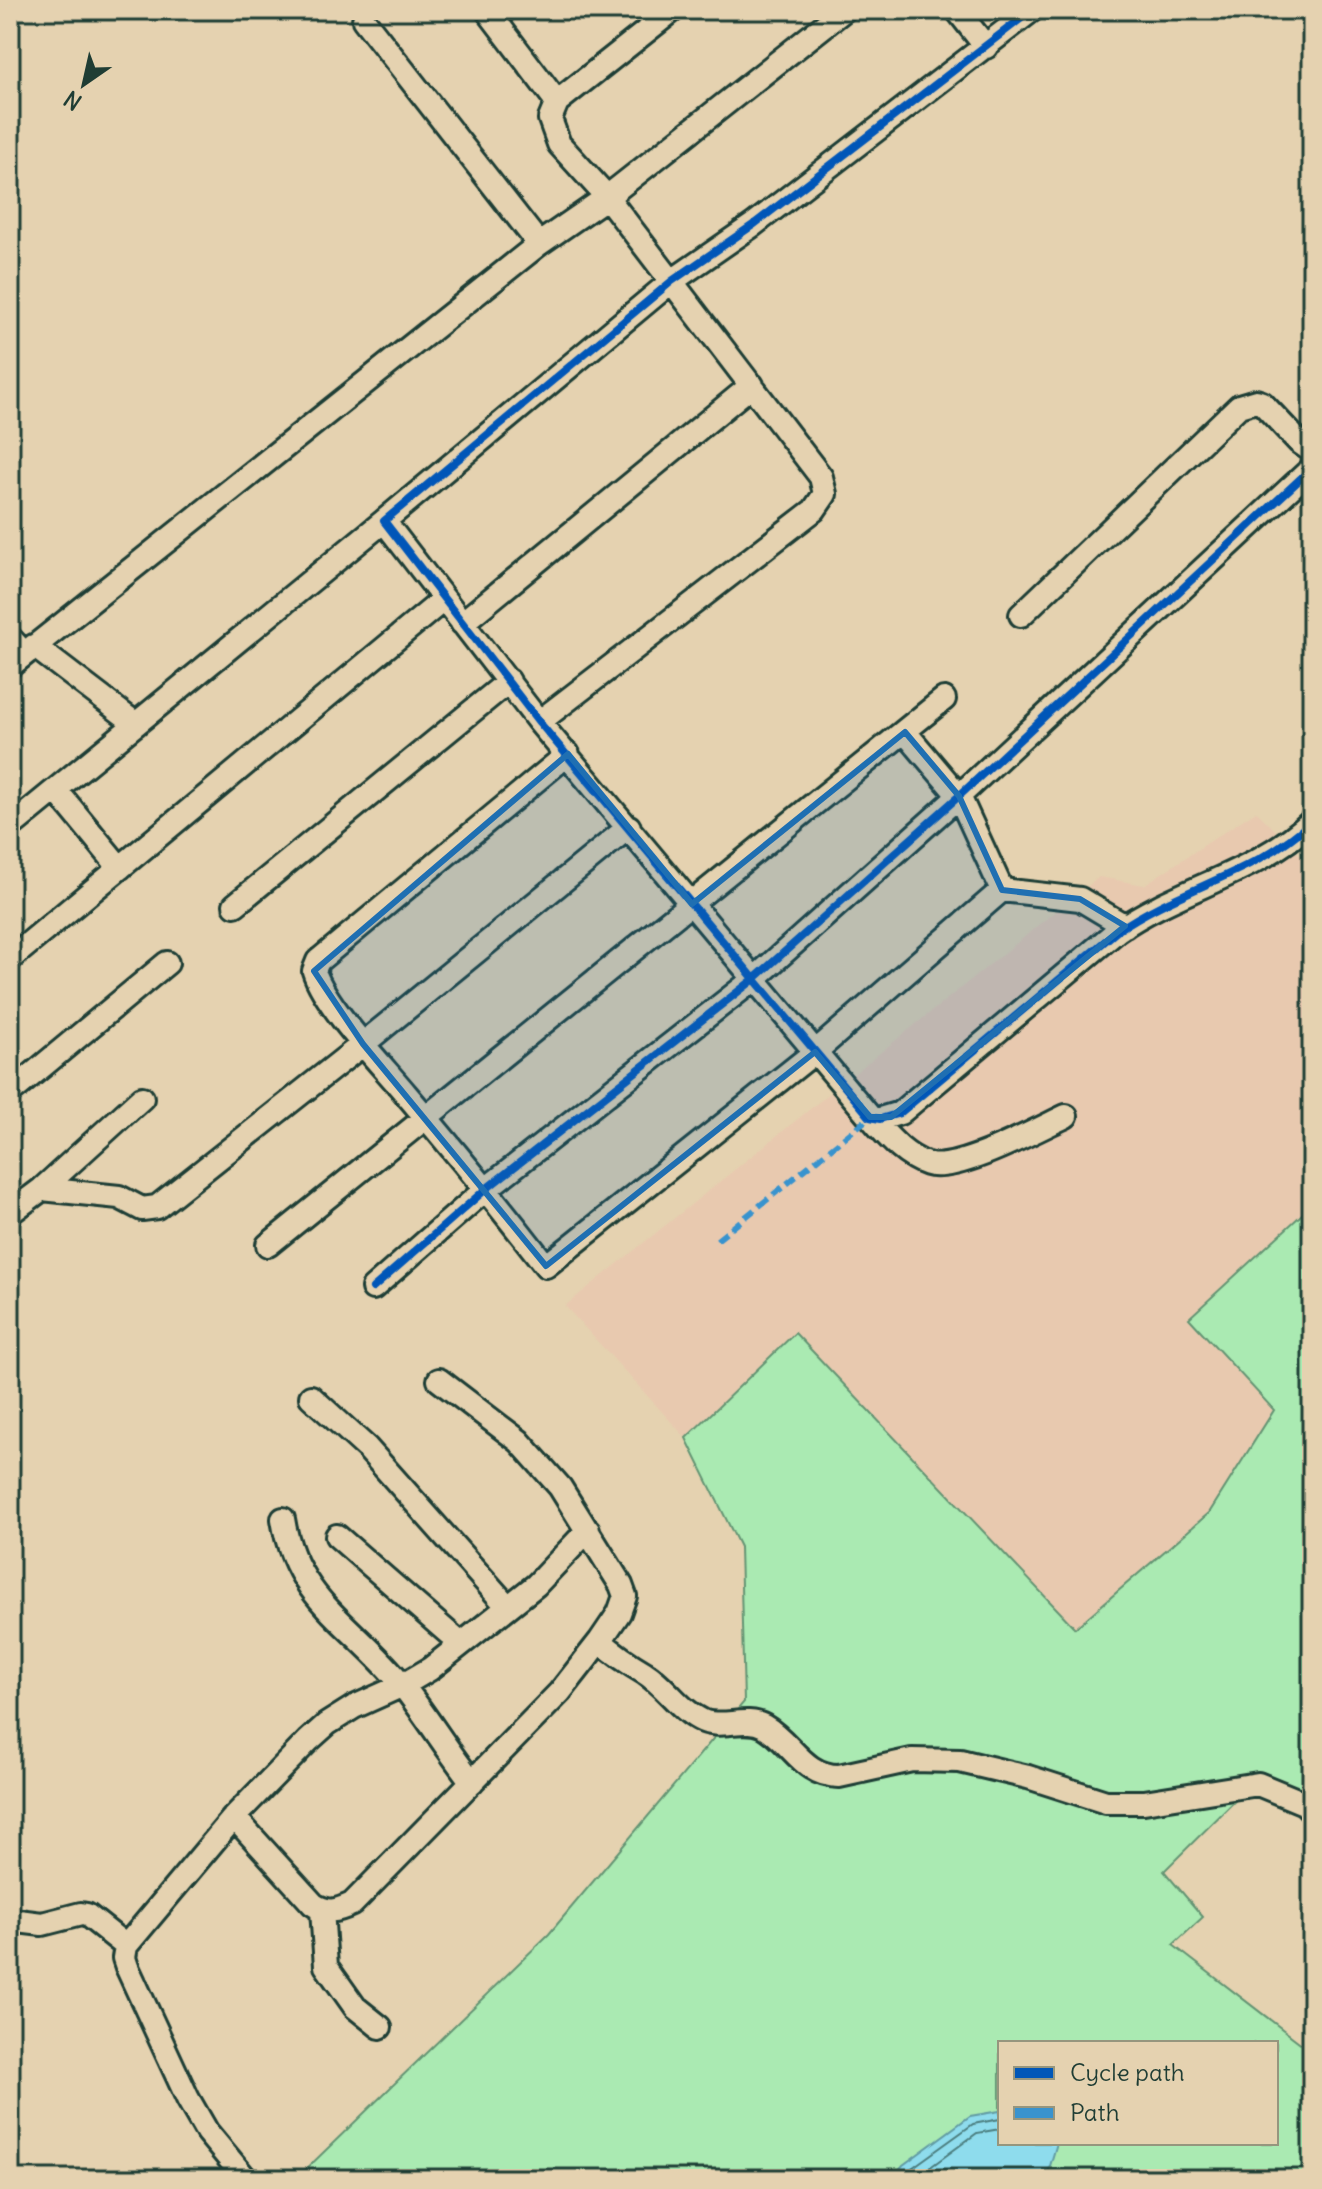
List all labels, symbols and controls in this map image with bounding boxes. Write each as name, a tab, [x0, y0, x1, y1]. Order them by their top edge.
north arrow	[44, 44, 124, 124]
text: N	[59, 85, 87, 116]
legend	[998, 2041, 1278, 2145]
text: Cycle path	[1070, 2057, 1185, 2087]
text: Path	[1070, 2097, 1120, 2127]

